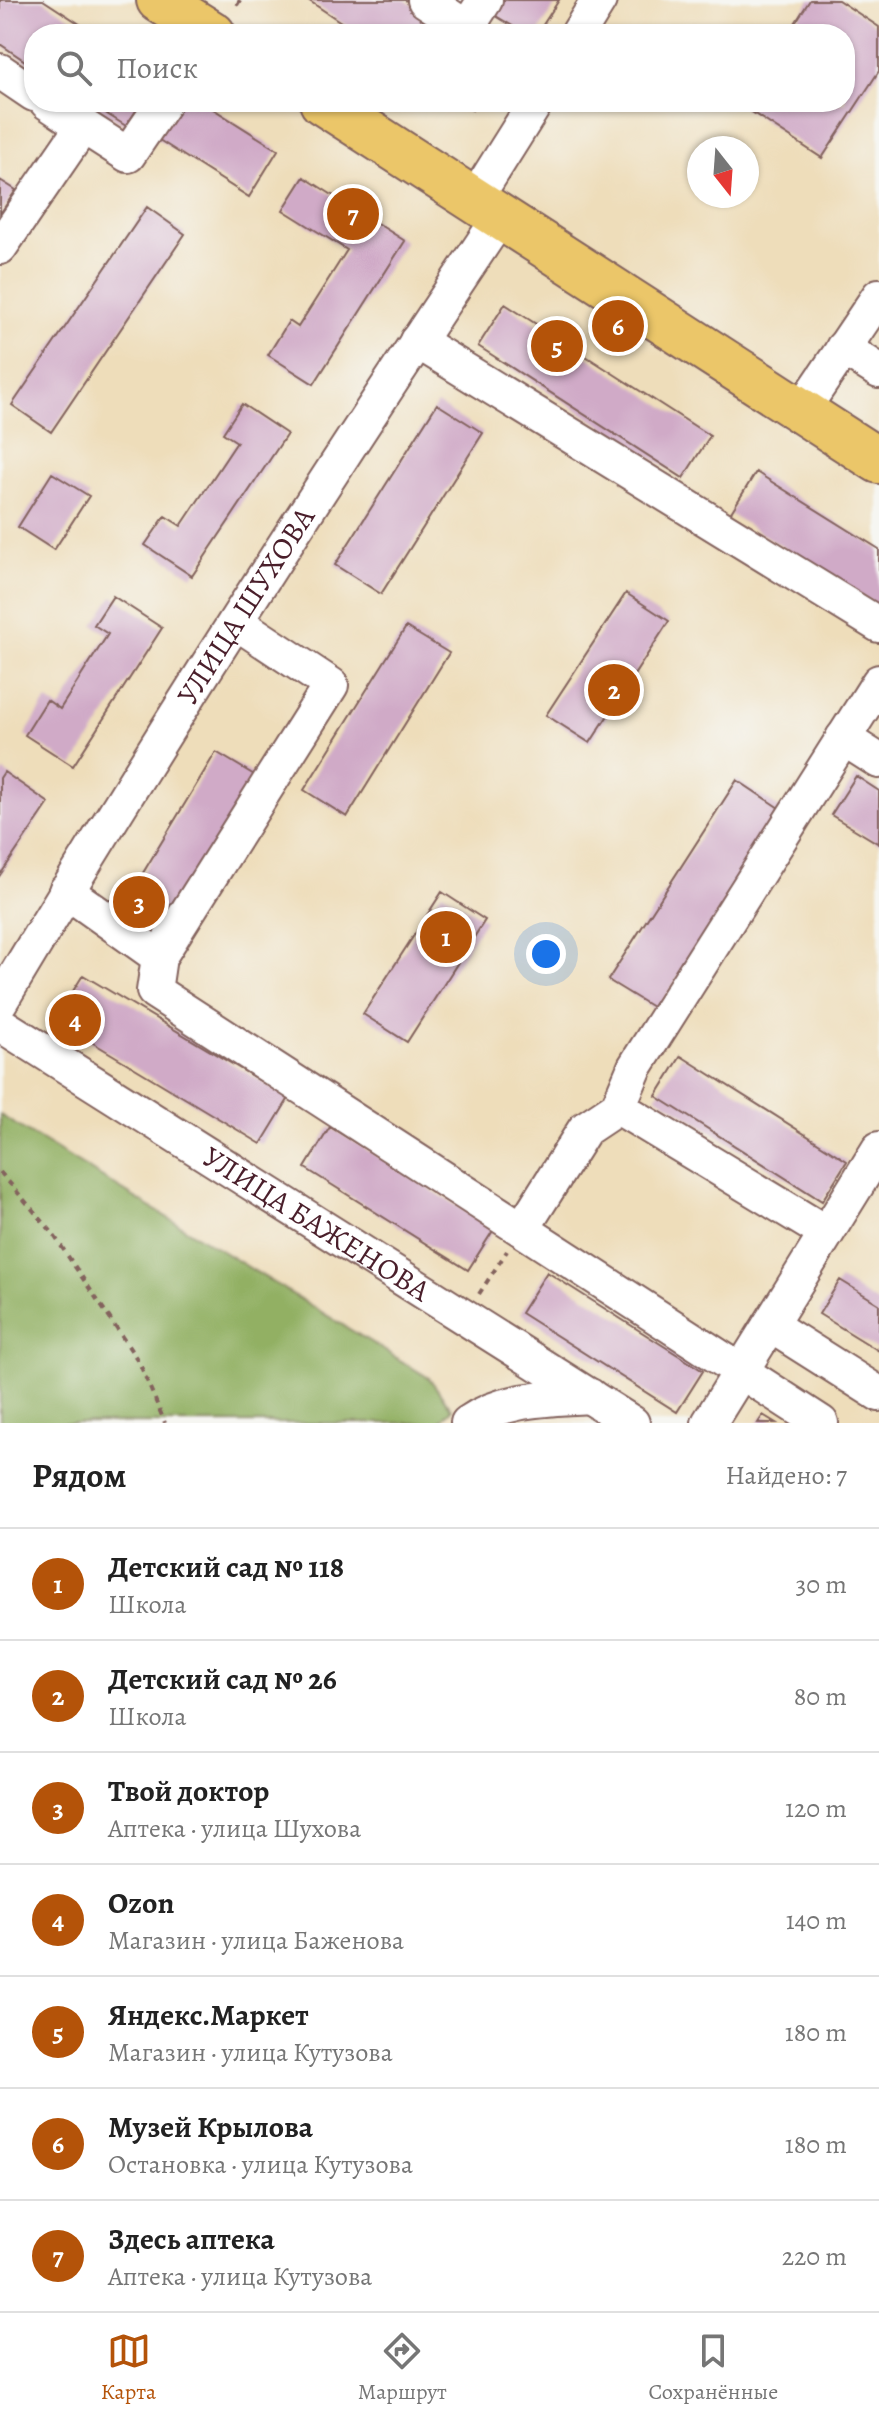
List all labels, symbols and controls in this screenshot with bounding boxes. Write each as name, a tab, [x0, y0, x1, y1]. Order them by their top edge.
search box	[24, 24, 855, 112]
icon: search	[52, 46, 96, 90]
text: Поиск	[116, 48, 198, 88]
north arrow	[687, 136, 759, 208]
pin: 7	[327, 184, 379, 244]
pin: 6	[592, 296, 644, 356]
pin: 5	[531, 316, 583, 376]
street label: УЛИЦА ШУХОВА	[168, 499, 324, 713]
pin: 2	[588, 660, 640, 720]
pin: 3	[113, 872, 165, 932]
pin: 1	[420, 907, 472, 967]
your location	[526, 934, 566, 974]
pin: 4	[49, 990, 101, 1050]
street label: УЛИЦА БАЖЕНОВА	[195, 1137, 438, 1311]
text: Рядом	[32, 1452, 126, 1499]
text: Найдено: 7	[726, 1458, 847, 1493]
text: Детский сад № 118	[108, 1547, 344, 1587]
text: 1	[53, 1567, 63, 1602]
text: 30 m	[796, 1567, 847, 1602]
text: Школа	[108, 1587, 186, 1622]
text: Детский сад № 26	[108, 1659, 337, 1699]
text: 2	[52, 1679, 64, 1714]
text: 80 m	[794, 1679, 847, 1714]
text: Школа	[108, 1699, 186, 1734]
text: Твой доктор	[108, 1771, 269, 1811]
text: 3	[52, 1791, 64, 1826]
text: 120 m	[785, 1791, 847, 1826]
text: Аптека · улица Шухова	[108, 1811, 361, 1846]
text: Ozon	[108, 1883, 174, 1923]
text: 4	[52, 1903, 64, 1938]
text: 140 m	[786, 1903, 847, 1938]
text: Магазин · улица Баженова	[108, 1923, 404, 1958]
text: Яндекс.Маркет	[108, 1995, 309, 2035]
text: 5	[52, 2015, 64, 2050]
text: 180 m	[785, 2015, 847, 2050]
text: Магазин · улица Кутузова	[108, 2035, 393, 2070]
text: Музей Крылова	[108, 2107, 313, 2147]
text: 6	[52, 2127, 64, 2162]
text: 180 m	[785, 2127, 847, 2162]
text: Остановка · улица Кутузова	[108, 2147, 413, 2182]
text: Здесь аптека	[108, 2219, 275, 2259]
text: 7	[52, 2239, 64, 2274]
text: 220 m	[782, 2239, 847, 2274]
text: Аптека · улица Кутузова	[108, 2259, 372, 2294]
tab: Карта	[101, 2329, 156, 2407]
tab: Маршрут	[358, 2329, 447, 2407]
tab: Сохранённые	[648, 2329, 778, 2407]

